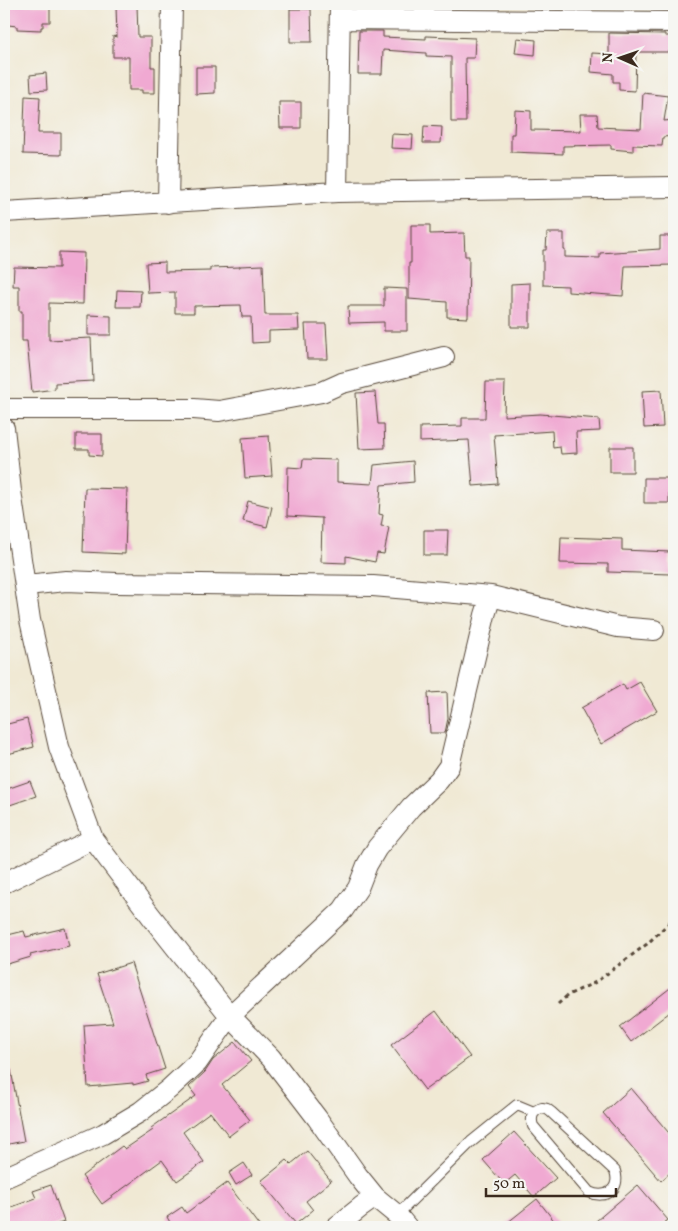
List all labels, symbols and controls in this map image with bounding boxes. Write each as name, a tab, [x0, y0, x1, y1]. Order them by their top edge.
north arrow	[596, 32, 646, 82]
text: N	[599, 52, 618, 63]
scale bar	[486, 1166, 616, 1198]
text: 50 m	[493, 1174, 525, 1195]

